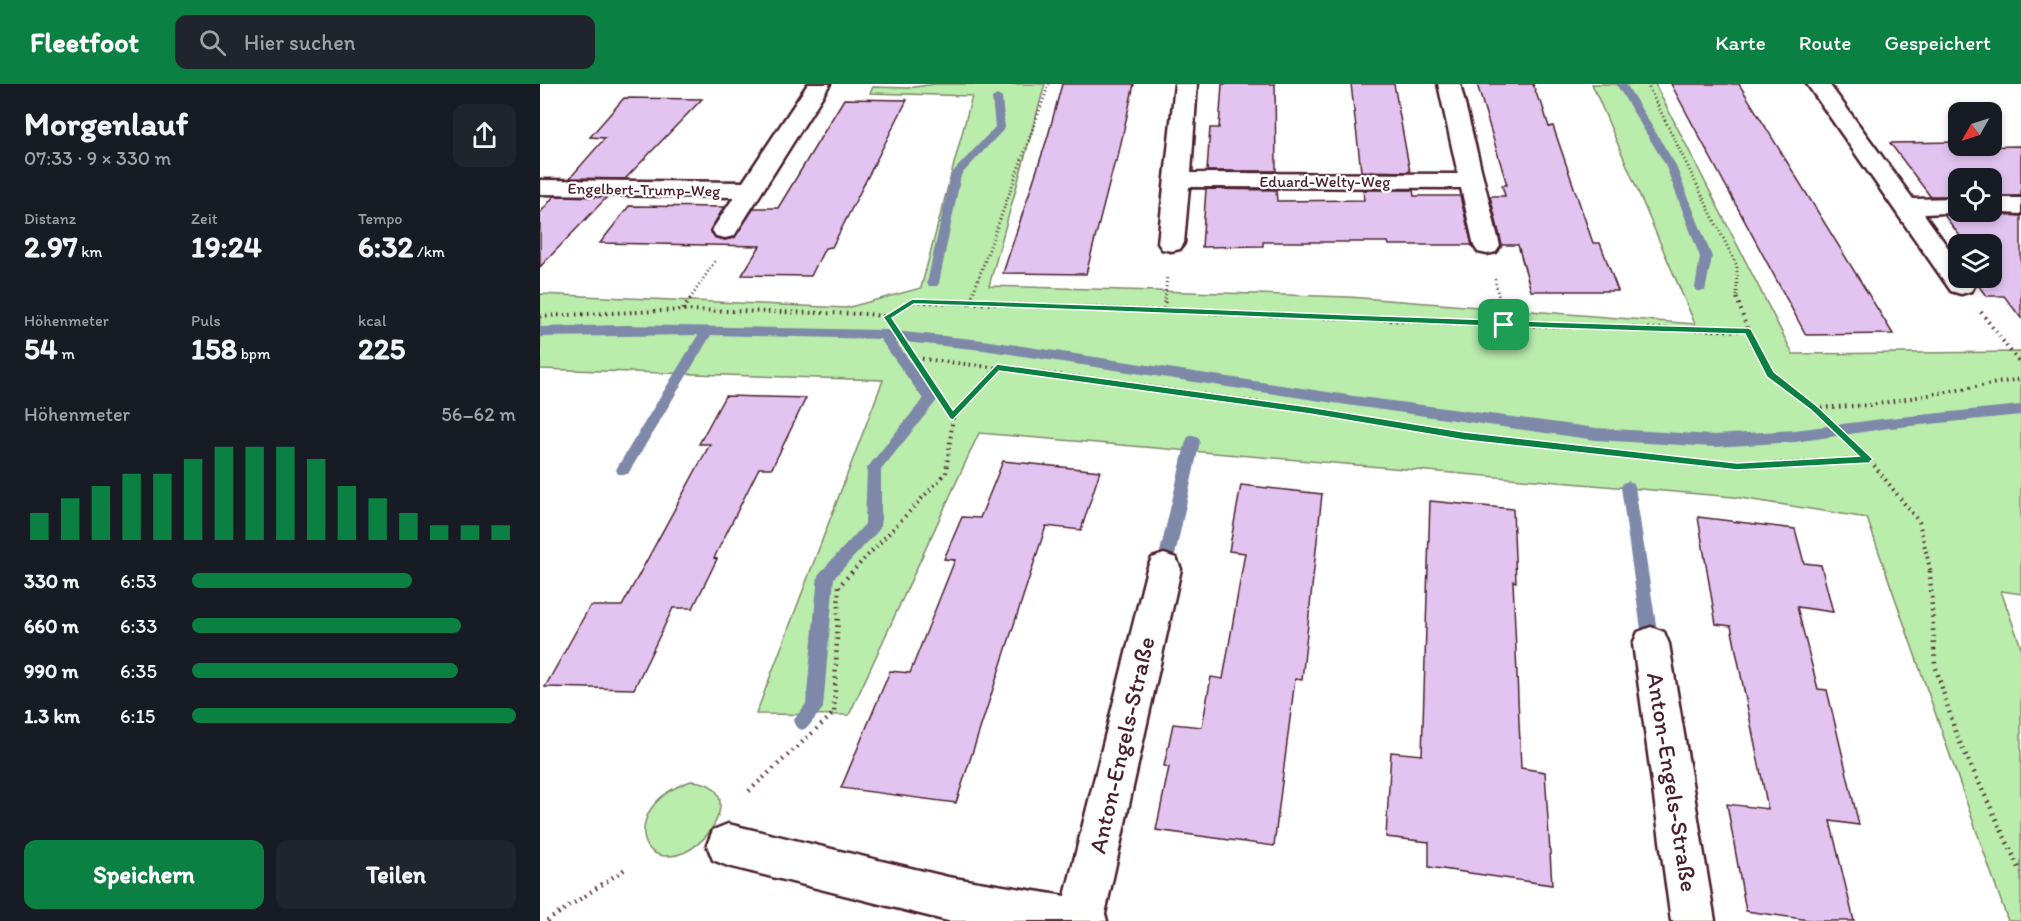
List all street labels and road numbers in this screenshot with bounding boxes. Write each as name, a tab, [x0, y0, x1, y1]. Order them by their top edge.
street label: Eduard-Welty-Weg	[1260, 172, 1391, 191]
street label: Engelbert-Trump-Weg	[567, 179, 721, 200]
street label: Anton-Engels-Straße	[1082, 634, 1161, 856]
street label: Anton-Engels-Straße	[1641, 670, 1704, 894]

